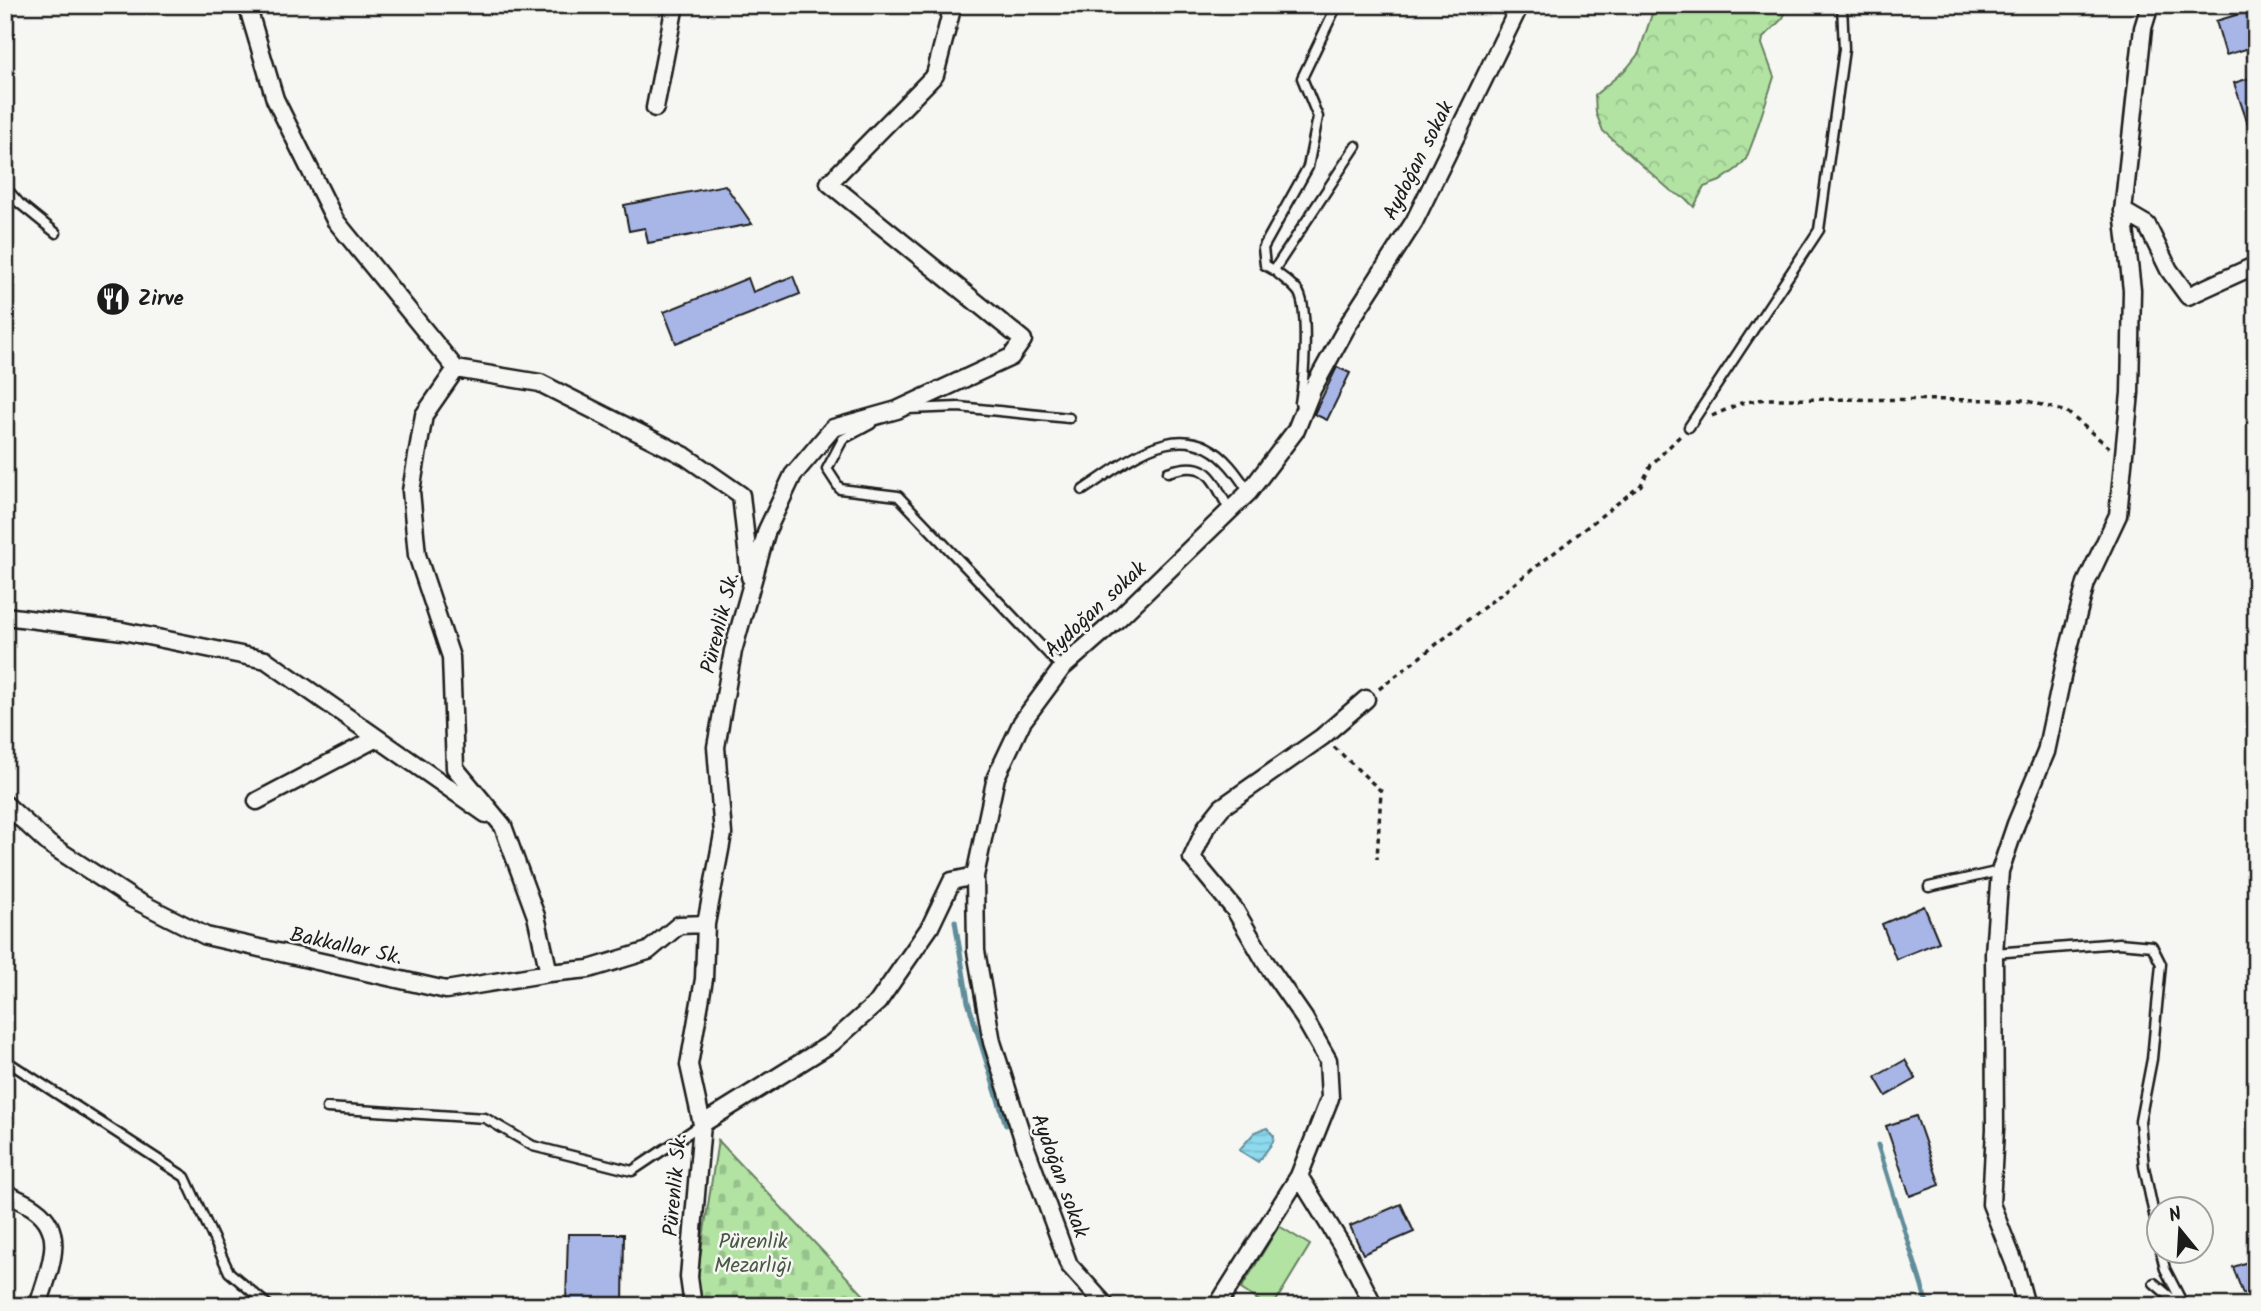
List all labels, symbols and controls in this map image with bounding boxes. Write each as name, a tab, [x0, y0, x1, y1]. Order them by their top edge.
street label: Aydoğan sokak	[1375, 95, 1463, 226]
restaurant icon: Zirve	[94, 280, 132, 318]
place label: Zirve	[138, 283, 184, 316]
street label: Aydoğan sokak	[1037, 554, 1155, 666]
street label: Pürenlik Sk.	[692, 569, 750, 677]
street label: Bakkallar Sk.	[287, 919, 405, 975]
street label: Aydoğan sokak	[1021, 1109, 1097, 1243]
street label: Pürenlik Sk.	[655, 1132, 697, 1238]
north arrow	[2146, 1196, 2216, 1266]
text: N	[2165, 1200, 2186, 1232]
park label: Pürenlik Mezarlığı	[714, 1226, 792, 1283]

